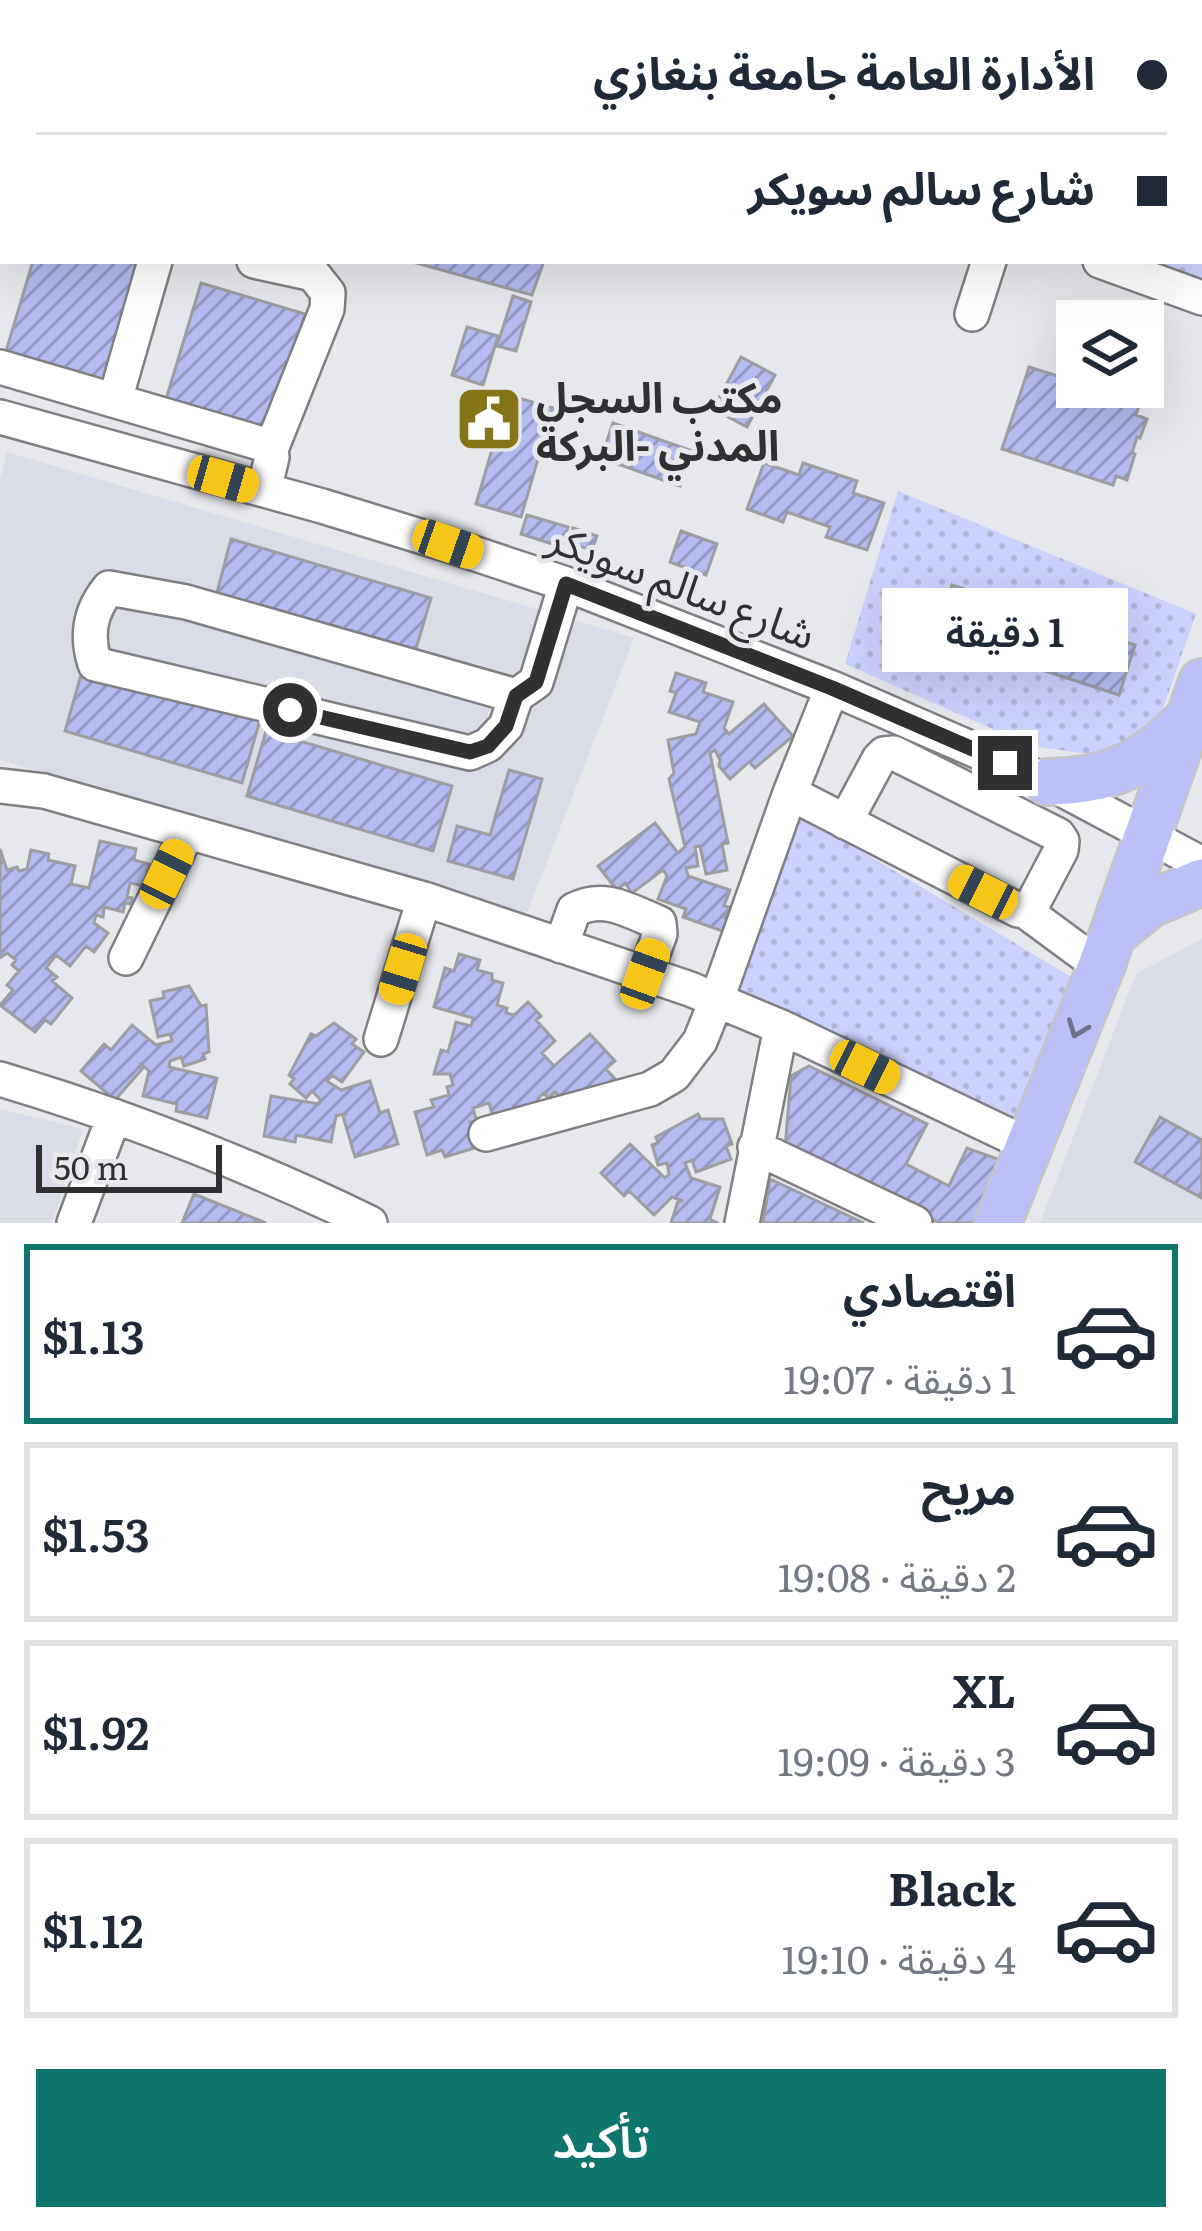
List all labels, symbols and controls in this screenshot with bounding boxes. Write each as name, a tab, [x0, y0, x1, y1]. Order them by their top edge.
text: الأدارة العامة جامعة بنغازي	[593, 37, 1095, 104]
text: شارع سالم سويكر	[748, 152, 1095, 219]
map controls	[1056, 300, 1164, 408]
button: layers	[1056, 300, 1164, 408]
place label: مكتب السجل المدني -البركة	[536, 364, 783, 481]
public building icon: مكتب السجل المدني -البركة	[454, 384, 524, 454]
car	[183, 452, 263, 506]
street label: شارع سالم سويكر	[537, 503, 826, 666]
car	[408, 515, 488, 573]
callout: 1 دقيقة	[882, 589, 1128, 673]
text: 1 دقيقة	[946, 601, 1064, 659]
route start	[263, 683, 317, 737]
route end	[978, 736, 1032, 790]
car	[135, 834, 199, 914]
car	[943, 860, 1023, 924]
car	[375, 929, 431, 1009]
car	[616, 934, 674, 1014]
one-way arrow	[1066, 1017, 1091, 1038]
car	[825, 1035, 905, 1099]
scale bar	[36, 1139, 222, 1192]
text: 50 m	[54, 1141, 128, 1190]
text: اقتصادي	[843, 1254, 1016, 1321]
icon: car	[1052, 1280, 1160, 1388]
text: $1.13	[42, 1301, 145, 1368]
text: 1 دقيقة · 19:07	[783, 1348, 1016, 1406]
text: مريح	[921, 1452, 1016, 1519]
icon: car	[1052, 1478, 1160, 1586]
text: $1.53	[42, 1499, 150, 1566]
text: 2 دقيقة · 19:08	[778, 1546, 1016, 1604]
text: XL	[953, 1655, 1016, 1722]
icon: car	[1052, 1676, 1160, 1784]
text: $1.92	[42, 1697, 149, 1764]
text: 3 دقيقة · 19:09	[777, 1730, 1016, 1788]
text: Black	[888, 1853, 1016, 1920]
icon: car	[1052, 1874, 1160, 1982]
text: $1.12	[42, 1895, 144, 1962]
text: 4 دقيقة · 19:10	[782, 1928, 1016, 1986]
button: تأكيد	[36, 2069, 1166, 2207]

